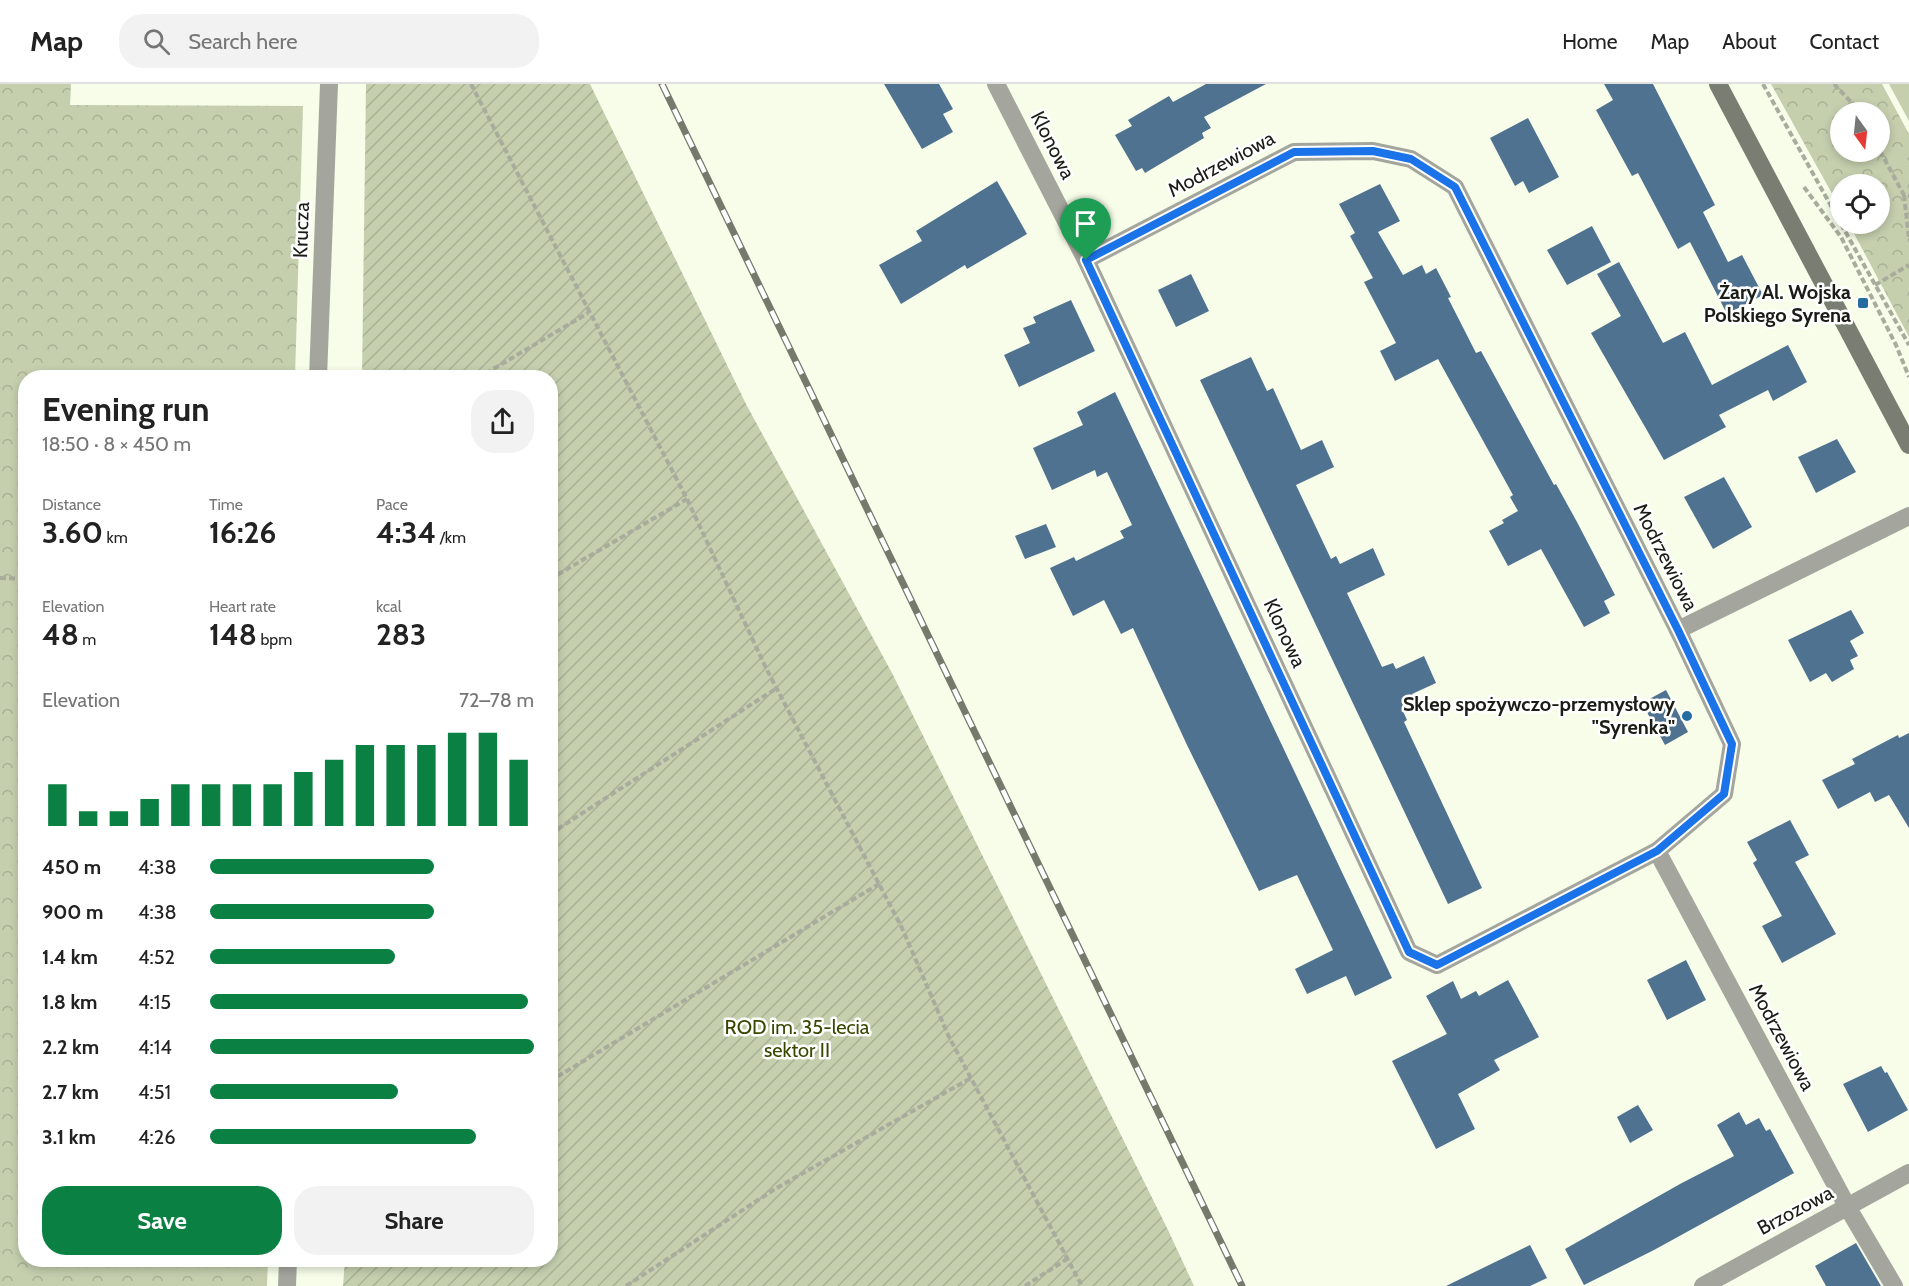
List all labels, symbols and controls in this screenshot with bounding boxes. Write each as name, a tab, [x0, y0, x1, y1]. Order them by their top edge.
search box	[119, 14, 539, 68]
text: Map	[30, 24, 83, 58]
icon: search	[140, 25, 173, 58]
text: Search here	[188, 28, 297, 55]
text: Home	[1562, 29, 1618, 54]
text: Map	[1651, 29, 1689, 54]
text: About	[1722, 29, 1776, 54]
text: Contact	[1809, 29, 1879, 54]
north arrow	[1830, 102, 1890, 162]
map controls	[1830, 102, 1890, 234]
street label: Klonowa	[1026, 107, 1080, 183]
street label: Modrzewiowa	[1163, 126, 1279, 202]
button: locate	[1830, 174, 1890, 234]
pin	[1060, 198, 1111, 260]
street label: Krucza	[288, 201, 314, 259]
icon: arrive	[1069, 207, 1102, 240]
place label: Żary Al. Wojska Polskiego Syrena	[1704, 280, 1851, 327]
marker: Żary Al. Wojska Polskiego Syrena	[1856, 296, 1870, 310]
text: Evening run	[42, 389, 209, 429]
button: share	[471, 390, 534, 453]
text: 18:50 · 8 × 450 m	[42, 432, 191, 456]
text: Distance	[42, 495, 101, 514]
text: Time	[209, 495, 243, 514]
text: Pace	[376, 495, 408, 514]
street label: Modrzewiowa	[1629, 499, 1704, 615]
text: 3.60	[42, 514, 103, 551]
text: 16:26	[209, 514, 276, 551]
text: 4:34	[376, 514, 436, 551]
text: km	[103, 528, 128, 547]
text: /km	[436, 528, 466, 547]
street label: Klonowa	[1259, 595, 1311, 672]
text: Elevation	[42, 597, 105, 616]
text: Heart rate	[209, 597, 276, 616]
text: kcal	[376, 597, 402, 616]
text: 48	[42, 616, 79, 653]
text: 148	[209, 616, 257, 653]
text: 283	[376, 616, 426, 653]
text: m	[79, 630, 96, 649]
text: bpm	[257, 630, 292, 649]
text: Elevation	[42, 688, 120, 712]
text: 72–78 m	[459, 688, 534, 712]
place label: Sklep spożywczo-przemysłowy "Syrenka"	[1403, 692, 1675, 739]
marker: Sklep spożywczo-przemysłowy "Syrenka"	[1680, 709, 1694, 723]
text: 450 m	[42, 855, 101, 879]
text: 4:38	[138, 855, 177, 879]
text: 900 m	[42, 900, 103, 924]
text: 4:38	[138, 900, 177, 924]
text: 1.4 km	[42, 945, 98, 969]
text: 4:52	[138, 945, 175, 969]
street label: Modrzewiowa	[1744, 979, 1820, 1095]
text: 1.8 km	[42, 990, 97, 1014]
text: 4:15	[138, 990, 171, 1014]
park label: ROD im. 35-lecia sektor II	[725, 1015, 870, 1062]
text: 2.2 km	[42, 1035, 99, 1059]
text: 4:14	[138, 1035, 172, 1059]
text: 2.7 km	[42, 1080, 99, 1104]
text: 4:51	[138, 1080, 171, 1104]
text: 3.1 km	[42, 1125, 96, 1149]
text: 4:26	[138, 1125, 176, 1149]
street label: Brzozowa	[1753, 1180, 1837, 1240]
button: Save	[42, 1186, 282, 1255]
button: Share	[294, 1186, 534, 1255]

